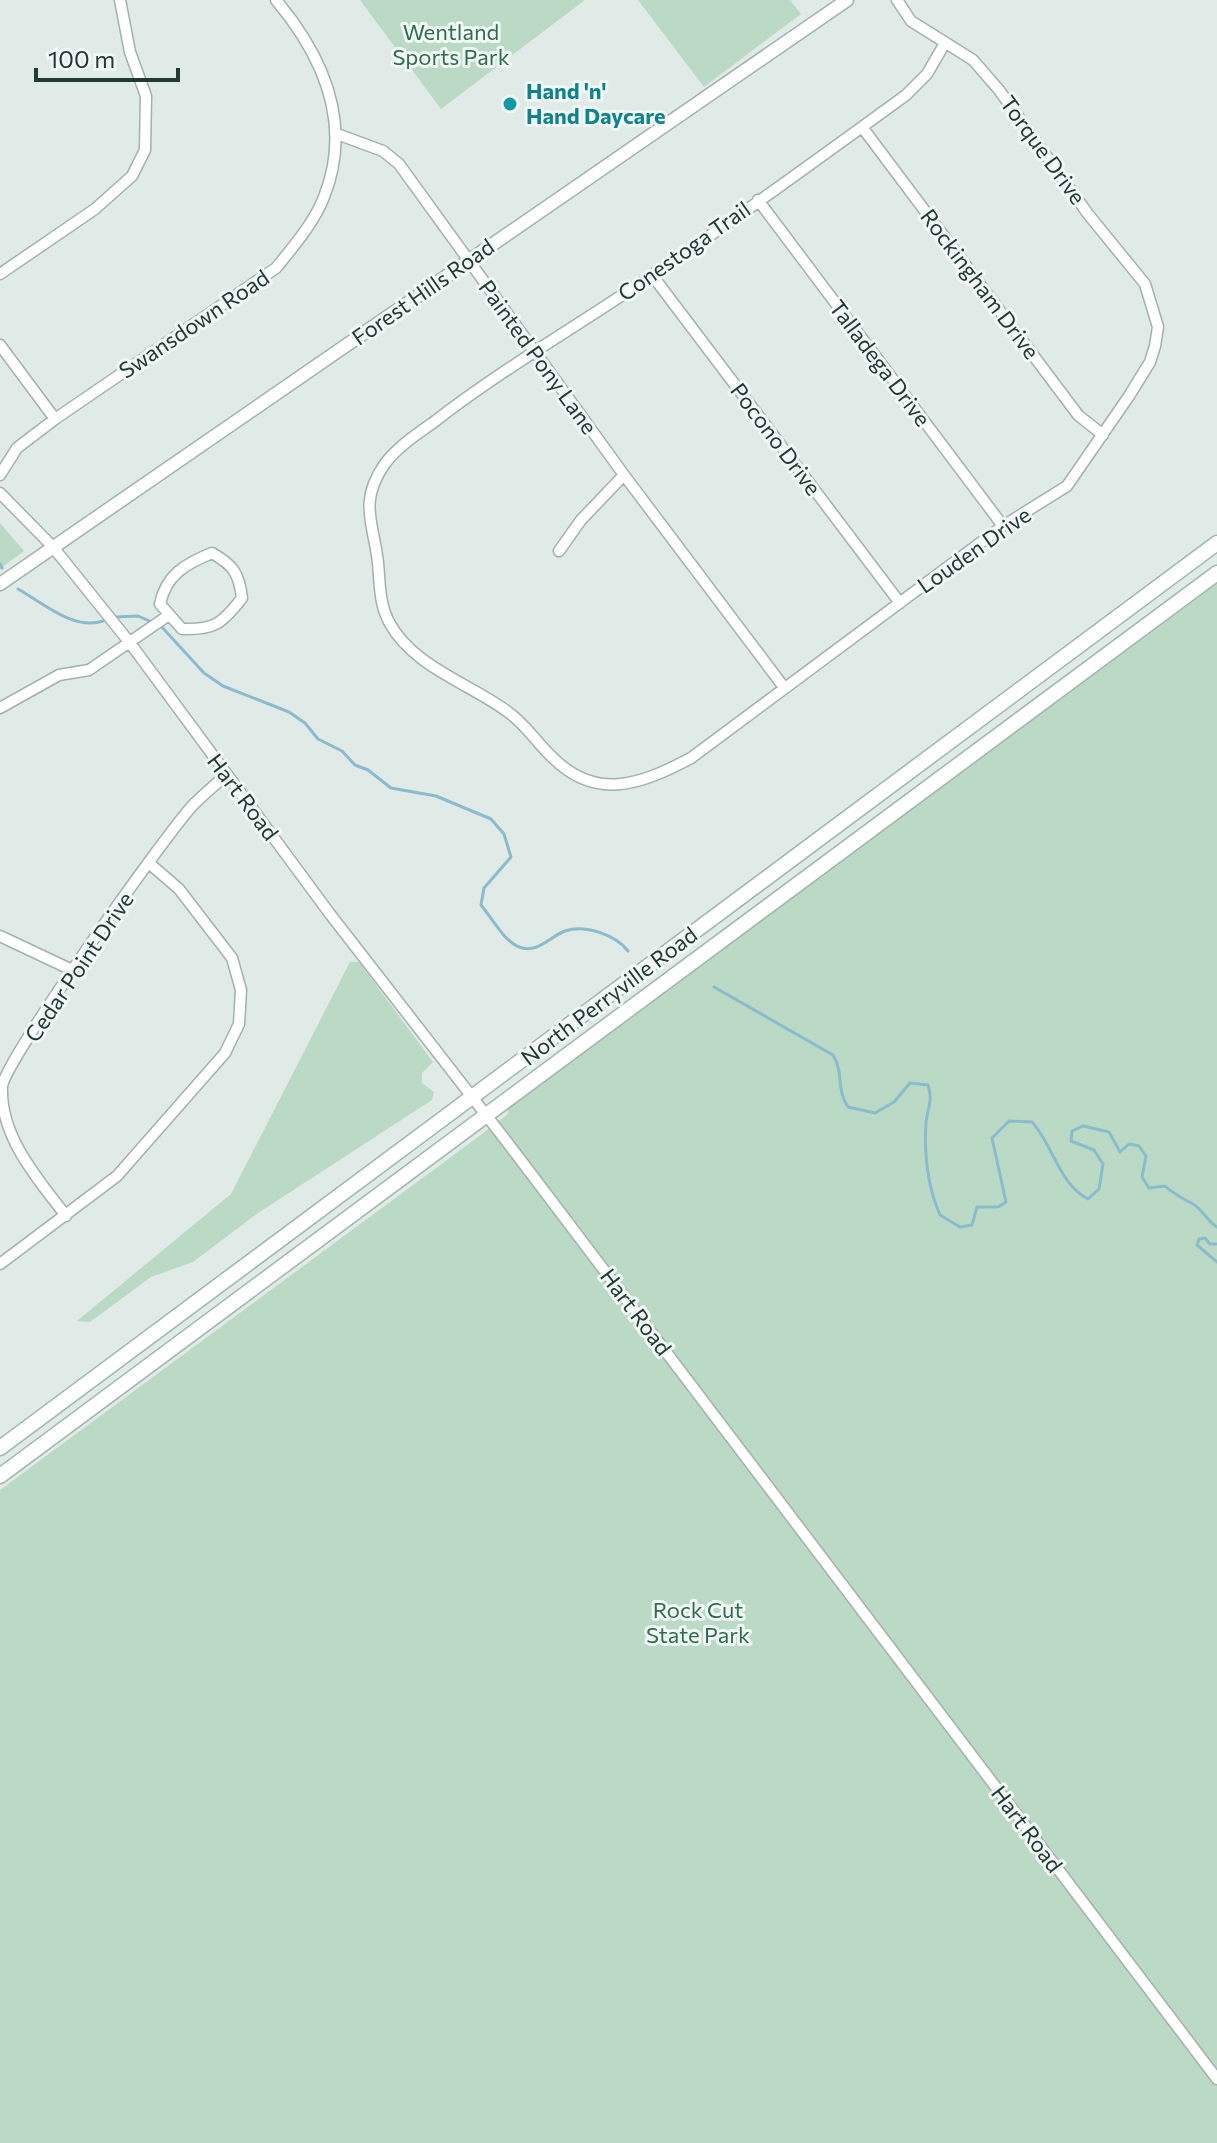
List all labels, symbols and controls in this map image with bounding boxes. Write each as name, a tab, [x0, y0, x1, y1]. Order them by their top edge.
park label: Wentland Sports Park	[392, 18, 510, 70]
scale bar	[36, 32, 178, 82]
text: 100 m	[48, 44, 115, 73]
place label: Hand 'n' Hand Daycare	[526, 77, 666, 129]
street label: Torque Drive	[995, 90, 1092, 209]
marker: Hand 'n' Hand Daycare	[501, 95, 519, 113]
street label: Conestoga Trail	[612, 195, 755, 306]
street label: Rockingham Drive	[915, 203, 1046, 364]
street label: Forest Hills Road	[346, 233, 499, 351]
street label: Swansdown Road	[114, 263, 274, 384]
street label: Painted Pony Lane	[473, 274, 603, 439]
street label: Talladega Drive	[824, 294, 937, 431]
street label: Pocono Drive	[725, 377, 827, 500]
street label: Louden Drive	[912, 501, 1036, 599]
street label: Hart Road	[202, 748, 285, 845]
street label: Cedar Point Drive	[18, 887, 139, 1047]
street label: North Perryville Road	[515, 921, 702, 1071]
street label: Hart Road	[595, 1263, 678, 1360]
park label: Rock Cut State Park	[646, 1596, 750, 1648]
street label: Hart Road	[986, 1780, 1069, 1877]

